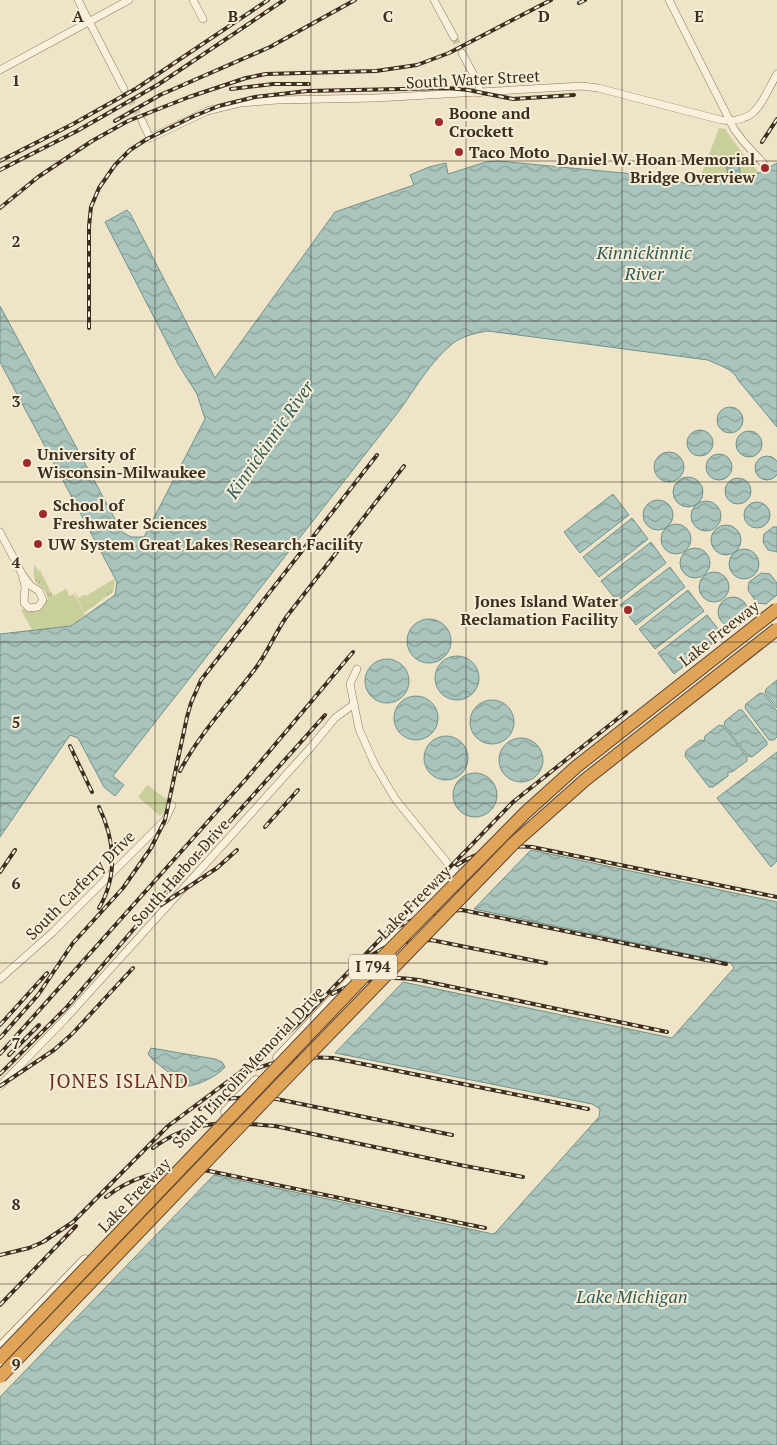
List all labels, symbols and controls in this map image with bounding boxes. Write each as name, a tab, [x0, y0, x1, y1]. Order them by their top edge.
text: A	[72, 5, 84, 27]
text: B	[228, 5, 238, 27]
text: C	[383, 5, 393, 27]
text: D	[538, 5, 550, 27]
text: E	[694, 5, 704, 27]
street label: South Water Street	[405, 64, 541, 94]
text: 1	[11, 69, 21, 91]
place label: Boone and Crockett	[449, 102, 531, 142]
marker: Boone and Crockett	[433, 116, 445, 128]
place label: Taco Moto	[469, 141, 550, 163]
marker: Taco Moto	[453, 146, 465, 158]
place label: Daniel W. Hoan Memorial Bridge Overview	[557, 148, 755, 188]
marker: Daniel W. Hoan Memorial Bridge Overview	[759, 162, 771, 174]
text: 2	[11, 230, 21, 252]
water label: Kinnickinnic River	[595, 240, 692, 285]
water label: Kinnickinnic River	[219, 375, 319, 504]
text: 3	[11, 390, 21, 412]
place label: University of Wisconsin-Milwaukee	[37, 443, 206, 483]
marker: University of Wisconsin-Milwaukee	[21, 457, 33, 469]
place label: School of Freshwater Sciences	[53, 494, 207, 534]
marker: School of Freshwater Sciences	[37, 508, 49, 520]
place label: UW System Great Lakes Research Facility	[48, 533, 363, 555]
marker: UW System Great Lakes Research Facility	[32, 538, 44, 550]
text: 4	[11, 551, 21, 573]
place label: Jones Island Water Reclamation Facility	[461, 590, 619, 630]
street label: Lake Freeway	[675, 594, 764, 671]
marker: Jones Island Water Reclamation Facility	[622, 604, 634, 616]
text: 5	[11, 711, 21, 733]
street label: South Harbor Drive	[126, 814, 234, 930]
street label: South Carferry Drive	[21, 826, 139, 944]
street label: Lake Freeway	[372, 860, 456, 944]
text: 6	[11, 872, 21, 894]
road number: I 794	[349, 954, 397, 980]
street label: South Lincoln Memorial Drive	[167, 981, 329, 1153]
text: 7	[11, 1032, 21, 1054]
district label: JONES ISLAND	[49, 1068, 189, 1093]
street label: Lake Freeway	[93, 1152, 176, 1237]
text: 8	[11, 1193, 21, 1215]
water label: Lake Michigan	[575, 1284, 688, 1308]
text: 9	[11, 1353, 21, 1375]

